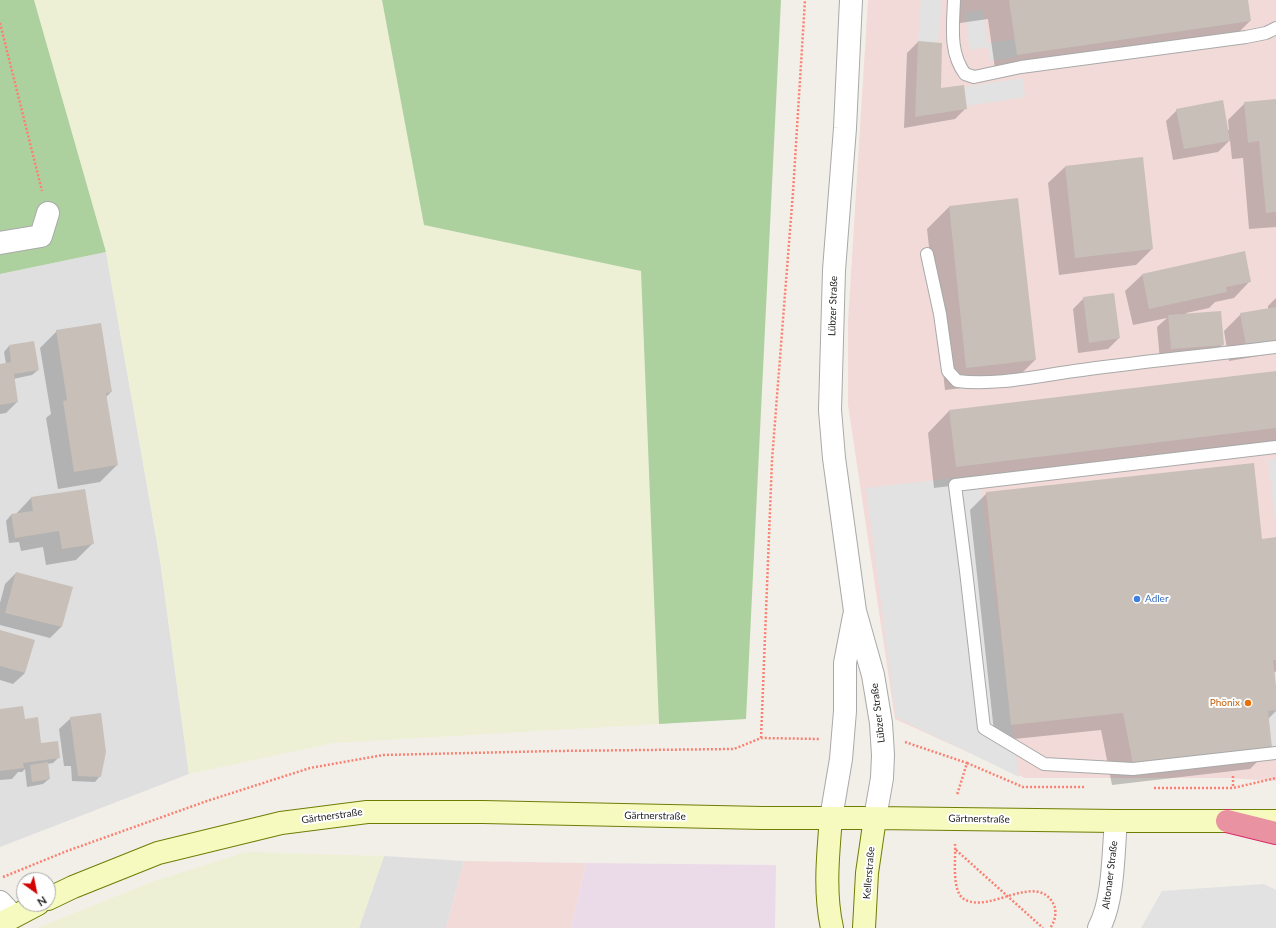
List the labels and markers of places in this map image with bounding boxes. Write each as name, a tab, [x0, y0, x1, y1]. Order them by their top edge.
place label: Adler	[1145, 593, 1169, 605]
marker: Adler	[1132, 594, 1142, 604]
place label: Phönix	[1210, 697, 1240, 709]
marker: Phönix	[1243, 698, 1253, 708]

